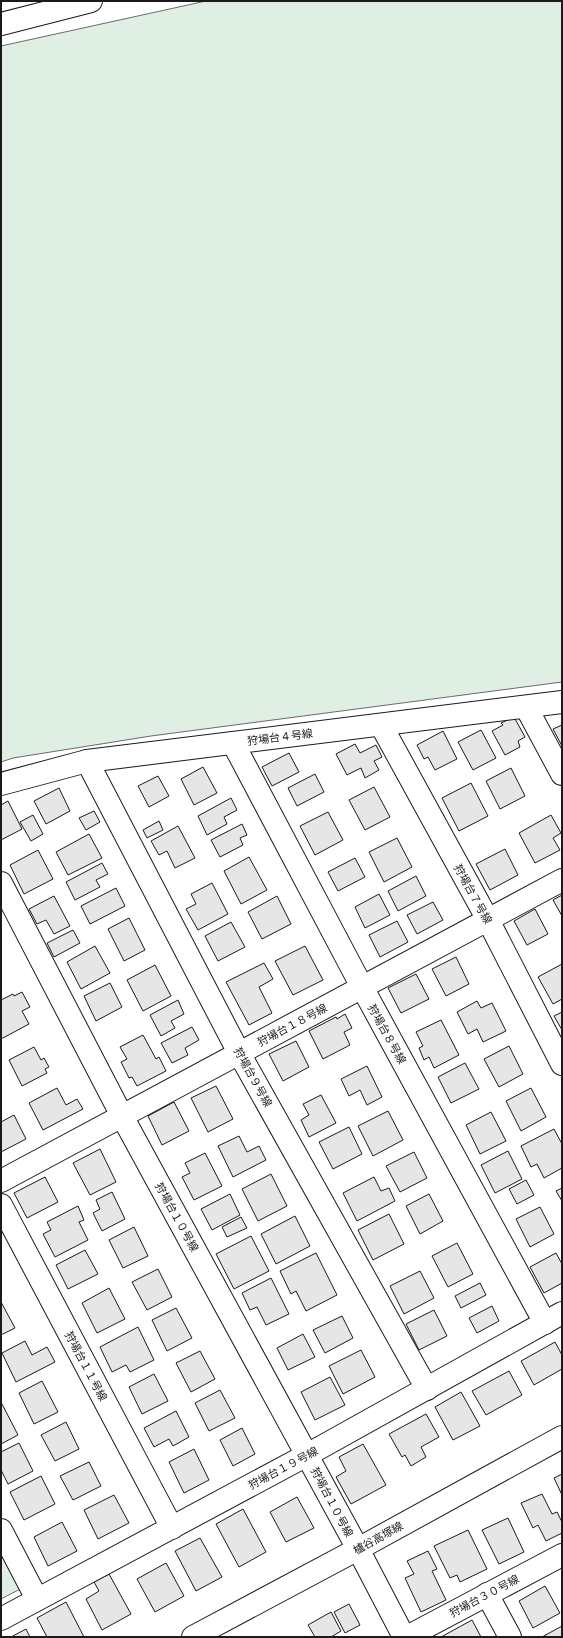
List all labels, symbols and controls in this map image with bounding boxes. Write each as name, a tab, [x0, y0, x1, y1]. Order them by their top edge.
street label: 狩場台４号線	[247, 727, 314, 748]
street label: 狩場台７号線	[451, 862, 494, 926]
street label: 狩場台１８号線	[255, 1002, 329, 1049]
street label: 狩場台８号線	[365, 1002, 408, 1066]
street label: 狩場台９号線	[231, 1045, 274, 1109]
street label: 狩場台１０号線	[152, 1180, 201, 1254]
street label: 狩場台１１号線	[62, 1329, 109, 1403]
street label: 狩場台１９号線	[246, 1445, 320, 1492]
street label: 狩場台１０号線	[308, 1465, 355, 1539]
street label: 櫨谷高塚線	[351, 1519, 405, 1557]
street label: 狩場台３０号線	[447, 1573, 521, 1620]

